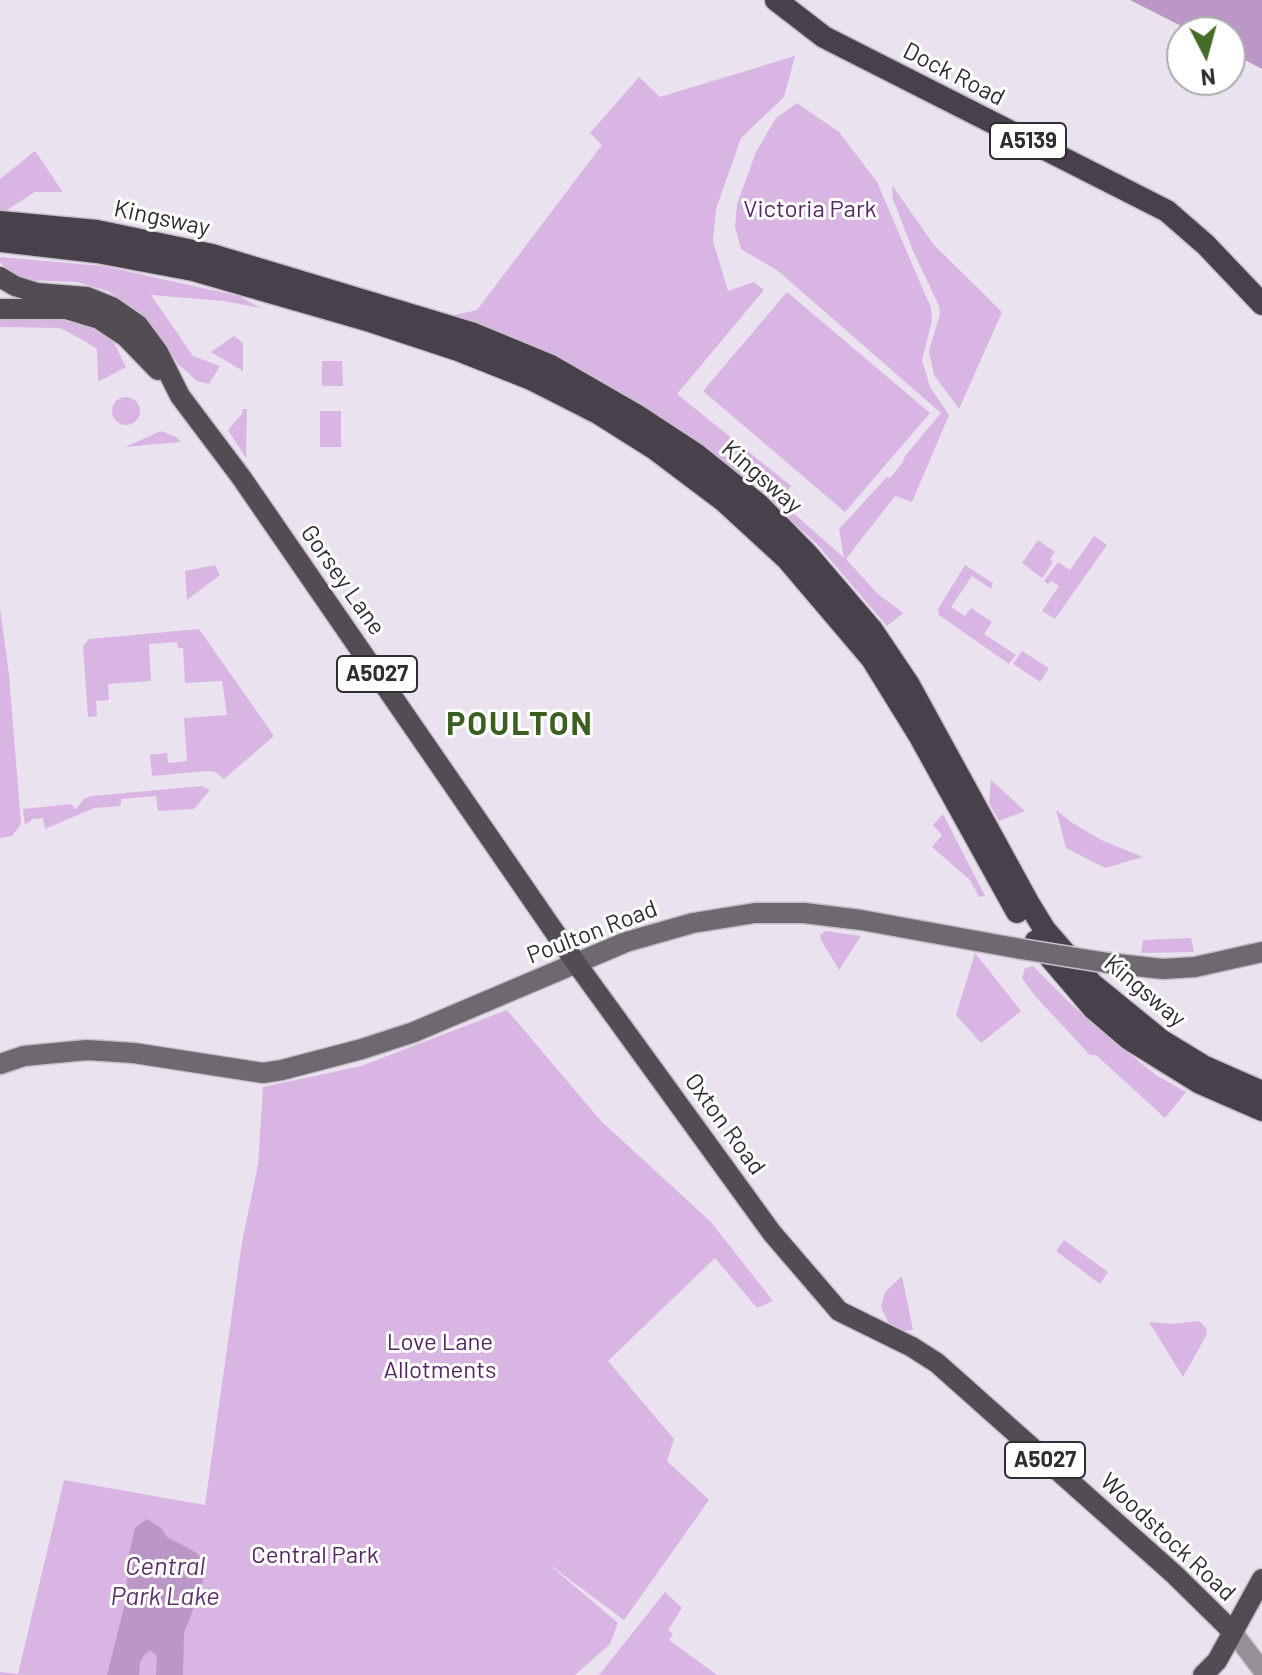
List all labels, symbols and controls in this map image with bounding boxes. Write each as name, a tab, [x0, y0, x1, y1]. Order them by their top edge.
north arrow	[1166, 16, 1246, 96]
street label: Dock Road	[898, 36, 1010, 112]
text: N	[1200, 64, 1217, 92]
road number: A5139	[990, 123, 1066, 159]
street label: Kingsway	[111, 194, 213, 242]
park label: Victoria Park	[743, 195, 877, 223]
street label: Kingsway	[716, 434, 808, 520]
street label: Gorsey Lane	[295, 519, 391, 641]
road number: A5027	[337, 656, 417, 692]
district label: POULTON	[446, 705, 594, 743]
street label: Poulton Road	[523, 894, 661, 970]
street label: Kingsway	[1098, 949, 1192, 1033]
street label: Oxton Road	[678, 1068, 772, 1180]
park label: Love Lane Allotments	[384, 1328, 496, 1384]
road number: A5027	[1005, 1442, 1085, 1478]
street label: Woodstock Road	[1094, 1467, 1242, 1607]
park label: Central Park	[251, 1541, 379, 1569]
water label: Central Park Lake	[111, 1550, 219, 1612]

